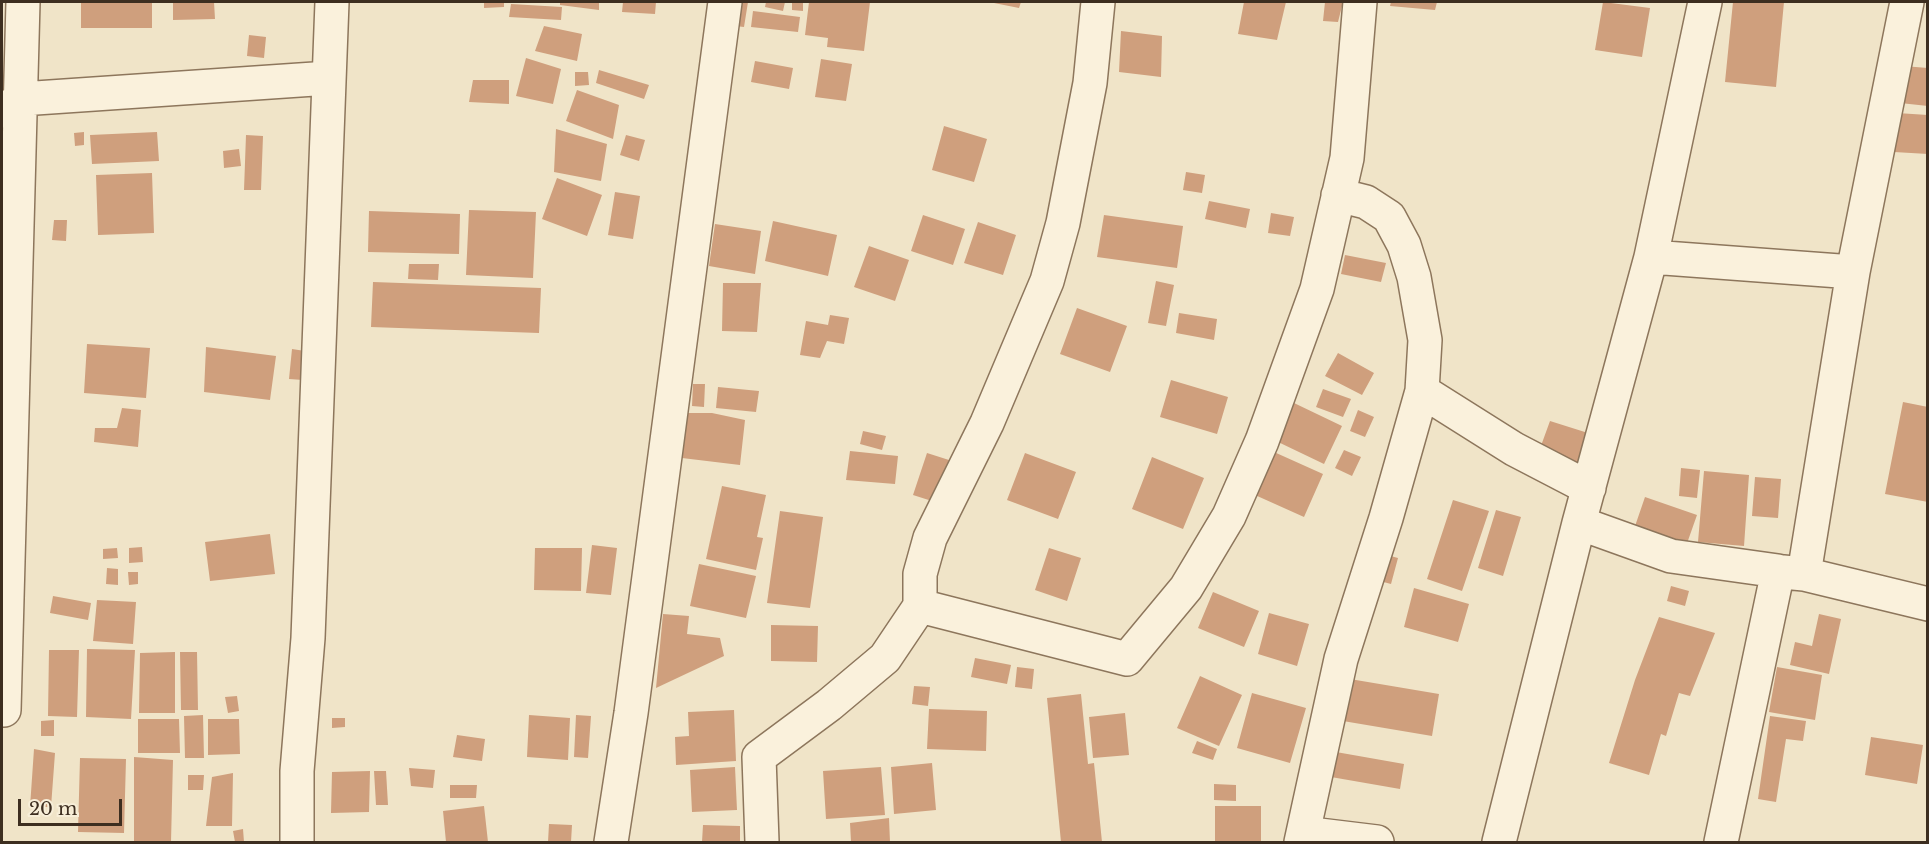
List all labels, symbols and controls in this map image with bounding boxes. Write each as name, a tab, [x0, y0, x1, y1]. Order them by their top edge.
scale bar	[21, 787, 124, 825]
text: 20 m	[29, 798, 77, 820]

